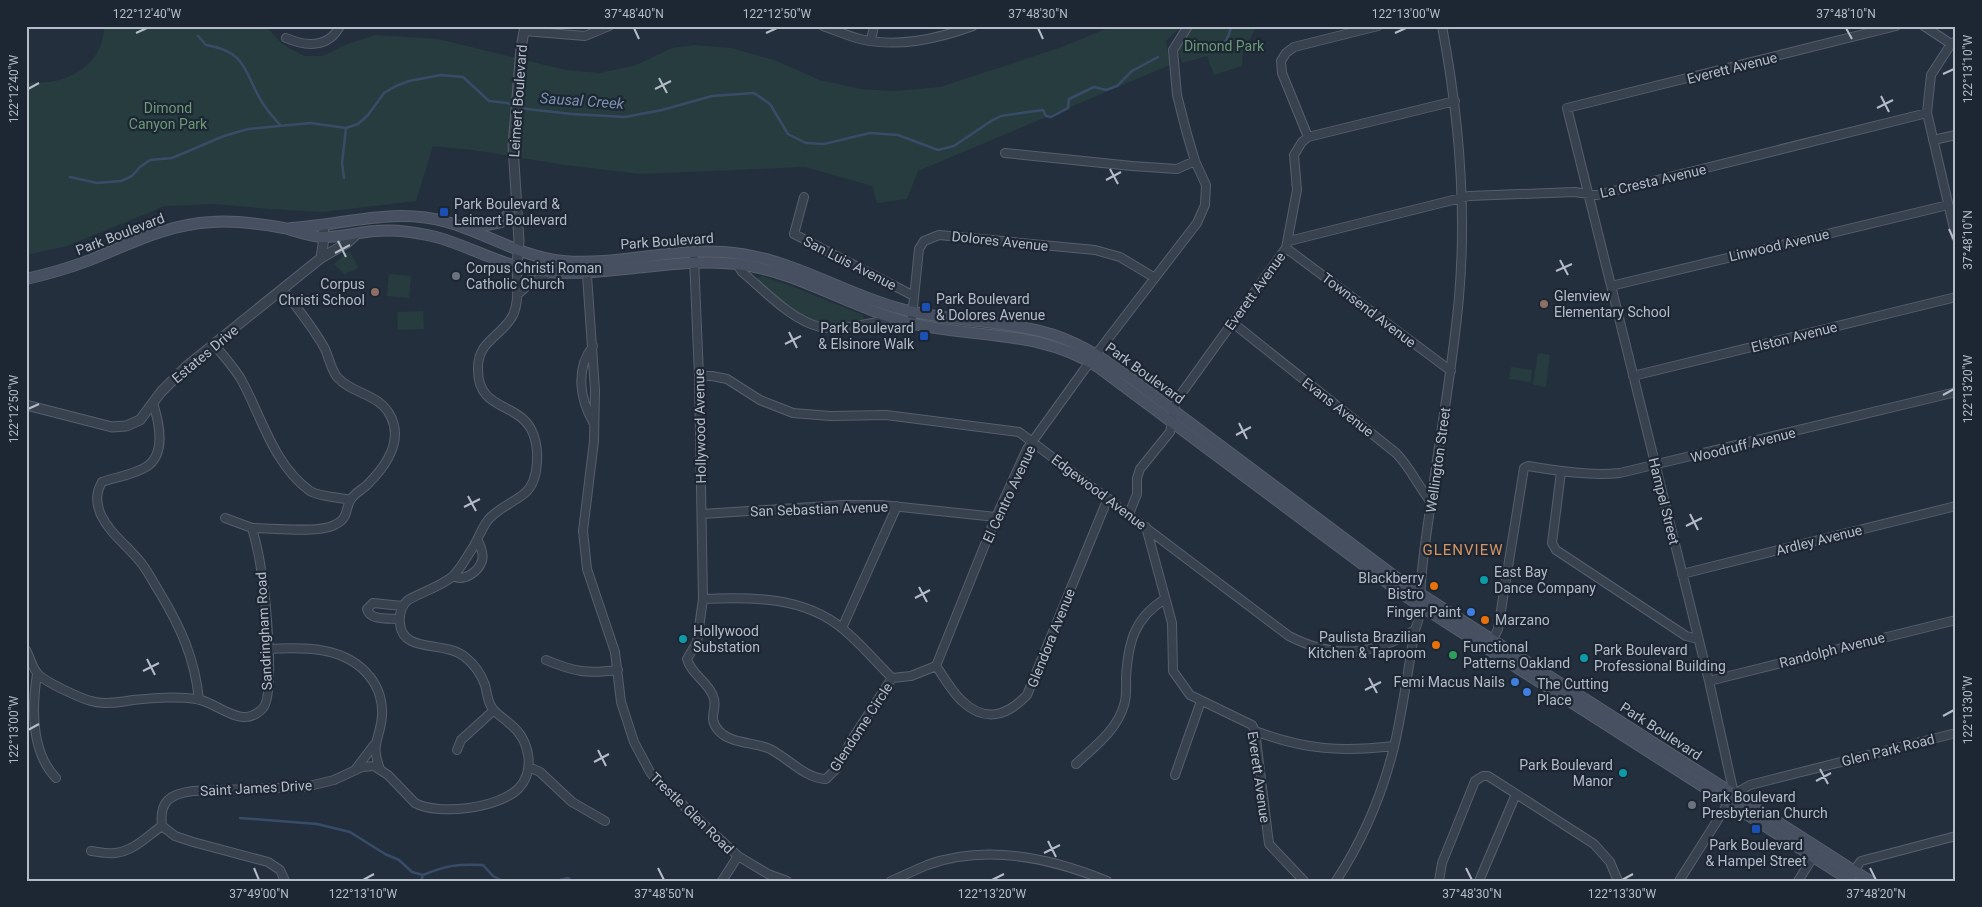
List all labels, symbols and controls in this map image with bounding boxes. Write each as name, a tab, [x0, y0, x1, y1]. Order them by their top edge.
text: 122°12'40"W	[113, 7, 181, 21]
text: 37°48'40"N	[604, 7, 664, 21]
text: 122°12'50"W	[743, 7, 811, 21]
text: 37°48'30"N	[1008, 7, 1068, 21]
text: 122°13'00"W	[1372, 7, 1440, 21]
text: 37°48'10"N	[1816, 7, 1876, 21]
text: 122°13'10"W	[1961, 35, 1975, 103]
park label: Dimond Park	[1184, 38, 1265, 54]
street label: Leimert Boulevard	[506, 44, 530, 158]
street label: Everett Avenue	[1685, 49, 1779, 87]
text: 122°12'40"W	[7, 55, 21, 123]
water label: Sausal Creek	[539, 89, 625, 113]
park label: Dimond Canyon Park	[129, 100, 208, 132]
street label: La Cresta Avenue	[1598, 161, 1708, 201]
place label: Park Boulevard & Leimert Boulevard	[454, 196, 567, 228]
marker: Park Boulevard & Leimert Boulevard	[438, 206, 450, 218]
street label: Park Boulevard	[73, 210, 167, 258]
text: 37°48'10"N	[1961, 210, 1975, 270]
street label: Linwood Avenue	[1727, 226, 1831, 264]
street label: Dolores Avenue	[951, 228, 1049, 254]
street label: Park Boulevard	[620, 230, 714, 252]
street label: San Luis Avenue	[801, 233, 899, 293]
street label: Everett Avenue	[1221, 249, 1289, 333]
place label: Corpus Christi Roman Catholic Church	[466, 260, 602, 292]
street label: Townsend Avenue	[1319, 269, 1419, 351]
marker: Corpus Christi Roman Catholic Church	[450, 270, 462, 282]
place label: Corpus Christi School	[279, 276, 365, 308]
marker: Corpus Christi School	[369, 286, 381, 298]
place label: Glenview Elementary School	[1554, 288, 1670, 320]
place label: Park Boulevard & Dolores Avenue	[936, 291, 1045, 323]
marker: Glenview Elementary School	[1538, 298, 1550, 310]
marker: Park Boulevard & Dolores Avenue	[920, 301, 932, 313]
street label: Elston Avenue	[1749, 319, 1839, 355]
place label: Park Boulevard & Elsinore Walk	[818, 320, 915, 352]
street label: Estates Drive	[169, 322, 241, 386]
marker: Park Boulevard & Elsinore Walk	[918, 330, 930, 342]
street label: Park Boulevard	[1102, 339, 1188, 407]
text: 122°13'20"W	[1961, 355, 1975, 423]
street label: Hollywood Avenue	[691, 368, 709, 484]
street label: Evans Avenue	[1299, 374, 1377, 440]
text: 122°12'50"W	[7, 375, 21, 443]
street label: Wellington Street	[1423, 406, 1453, 514]
street label: Woodruff Avenue	[1689, 424, 1797, 466]
street label: El Centro Avenue	[979, 443, 1039, 545]
street label: Edgewood Avenue	[1048, 451, 1150, 533]
street label: Hampel Street	[1645, 456, 1683, 547]
street label: San Sebastian Avenue	[750, 499, 888, 519]
street label: Ardley Avenue	[1774, 522, 1864, 558]
district label: GLENVIEW	[1423, 541, 1504, 559]
place label: East Bay Dance Company	[1494, 564, 1596, 596]
place label: Blackberry Bistro	[1358, 570, 1424, 602]
street label: Sandringham Road	[253, 571, 275, 691]
marker: East Bay Dance Company	[1478, 574, 1490, 586]
marker: Blackberry Bistro	[1428, 580, 1440, 592]
street label: Glendora Avenue	[1024, 586, 1078, 690]
place label: Finger Paint	[1387, 604, 1461, 620]
marker: Finger Paint	[1465, 606, 1477, 618]
place label: Marzano	[1495, 612, 1550, 628]
marker: Marzano	[1479, 614, 1491, 626]
place label: Hollywood Substation	[693, 623, 760, 655]
place label: Paulista Brazilian Kitchen & Taproom	[1308, 629, 1426, 661]
street label: Randolph Avenue	[1778, 629, 1886, 671]
marker: Hollywood Substation	[677, 633, 689, 645]
marker: Paulista Brazilian Kitchen & Taproom	[1430, 639, 1442, 651]
place label: Functional Patterns Oakland	[1463, 639, 1570, 671]
place label: Park Boulevard Professional Building	[1594, 642, 1726, 674]
marker: Functional Patterns Oakland	[1447, 649, 1459, 661]
marker: Park Boulevard Professional Building	[1578, 652, 1590, 664]
place label: Femi Macus Nails	[1394, 674, 1505, 690]
marker: Femi Macus Nails	[1509, 676, 1521, 688]
place label: The Cutting Place	[1537, 676, 1609, 708]
text: 122°13'30"W	[1961, 676, 1975, 744]
street label: Glendome Circle	[826, 680, 896, 774]
marker: The Cutting Place	[1521, 686, 1533, 698]
text: 122°13'00"W	[7, 696, 21, 764]
street label: Park Boulevard	[1617, 699, 1705, 763]
street label: Everett Avenue	[1245, 730, 1273, 824]
street label: Glen Park Road	[1840, 731, 1936, 769]
place label: Park Boulevard Manor	[1519, 757, 1613, 789]
marker: Park Boulevard Manor	[1617, 767, 1629, 779]
street label: Trestle Glen Road	[647, 769, 737, 857]
street label: Saint James Drive	[200, 777, 312, 799]
place label: Park Boulevard Presbyterian Church	[1702, 789, 1828, 821]
marker: Park Boulevard Presbyterian Church	[1686, 799, 1698, 811]
marker: Park Boulevard & Hampel Street	[1750, 823, 1762, 835]
place label: Park Boulevard & Hampel Street	[1705, 837, 1807, 869]
text: 37°49'00"N	[229, 887, 289, 901]
text: 122°13'10"W	[329, 887, 397, 901]
text: 37°48'50"N	[634, 887, 694, 901]
text: 122°13'20"W	[958, 887, 1026, 901]
text: 37°48'30"N	[1442, 887, 1502, 901]
text: 122°13'30"W	[1588, 887, 1656, 901]
text: 37°48'20"N	[1846, 887, 1906, 901]

